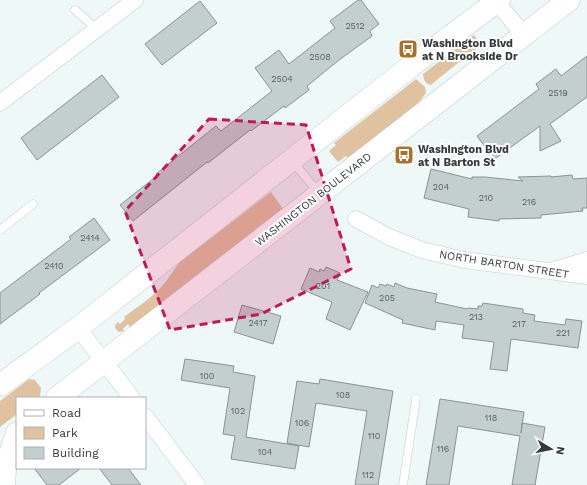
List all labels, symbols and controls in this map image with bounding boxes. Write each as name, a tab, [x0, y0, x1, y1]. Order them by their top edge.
house number: 2512	[345, 21, 365, 31]
place label: Washington Blvd at N Brookside Dr	[422, 37, 518, 63]
bus stop icon: Washington Blvd at N Brookside Dr	[397, 38, 419, 60]
house number: 2508	[309, 52, 331, 62]
house number: 2504	[271, 74, 293, 84]
house number: 2519	[548, 88, 568, 98]
place label: Washington Blvd at N Barton St	[418, 143, 509, 169]
bus stop icon: Washington Blvd at N Barton St	[393, 144, 415, 166]
street label: WASHINGTON BOULEVARD	[253, 150, 374, 249]
house number: 204	[433, 182, 450, 192]
house number: 210	[479, 193, 494, 203]
house number: 216	[522, 197, 536, 207]
house number: 2414	[80, 233, 100, 243]
street label: NORTH BARTON STREET	[438, 248, 570, 281]
house number: 2410	[44, 261, 64, 271]
house number: 201	[316, 281, 330, 291]
house number: 205	[379, 293, 395, 303]
house number: 213	[469, 312, 483, 322]
house number: 2417	[249, 318, 267, 328]
house number: 217	[512, 319, 526, 329]
house number: 221	[556, 328, 570, 338]
house number: 100	[200, 371, 215, 381]
house number: 108	[336, 390, 350, 400]
legend	[16, 397, 146, 469]
text: Road	[52, 406, 81, 420]
house number: 102	[231, 406, 245, 416]
house number: 118	[485, 413, 497, 423]
house number: 106	[295, 418, 309, 428]
text: Park	[52, 426, 78, 440]
north arrow	[531, 429, 571, 469]
house number: 110	[368, 431, 381, 441]
house number: 116	[437, 444, 449, 454]
text: Building	[52, 446, 99, 460]
text: N	[553, 446, 567, 456]
house number: 104	[258, 447, 273, 457]
house number: 112	[362, 470, 374, 480]

